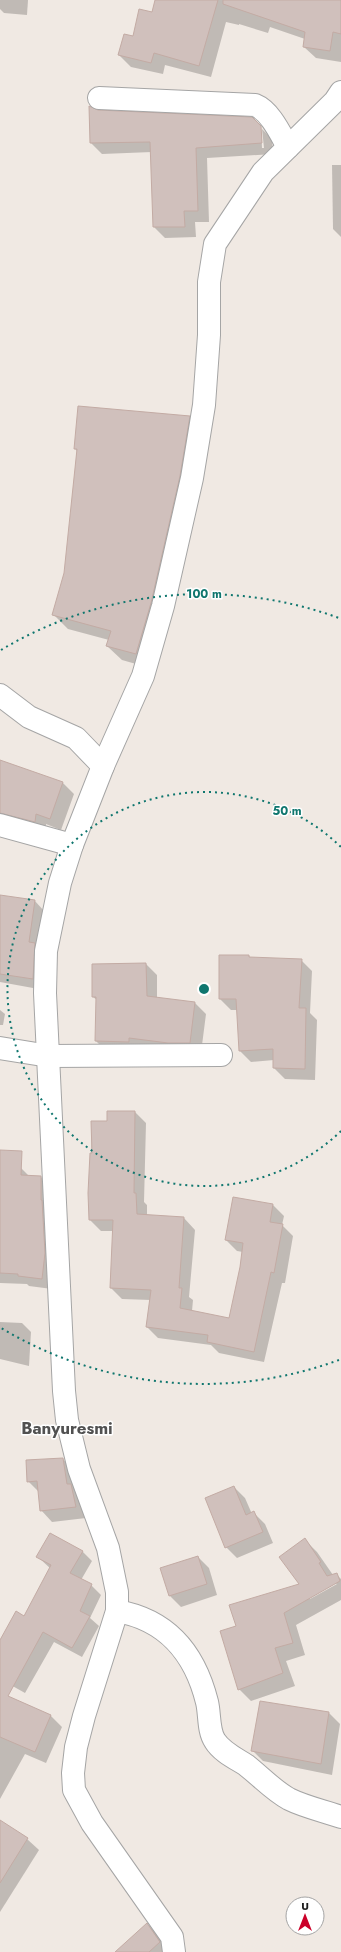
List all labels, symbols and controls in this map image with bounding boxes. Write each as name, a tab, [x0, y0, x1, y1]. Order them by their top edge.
text: 100 m	[186, 585, 222, 603]
text: 50 m	[272, 802, 302, 820]
centre of rings	[197, 982, 211, 996]
district label: Banyuresmi	[21, 1416, 113, 1440]
north arrow	[285, 1896, 325, 1936]
text: U	[301, 1898, 309, 1914]

